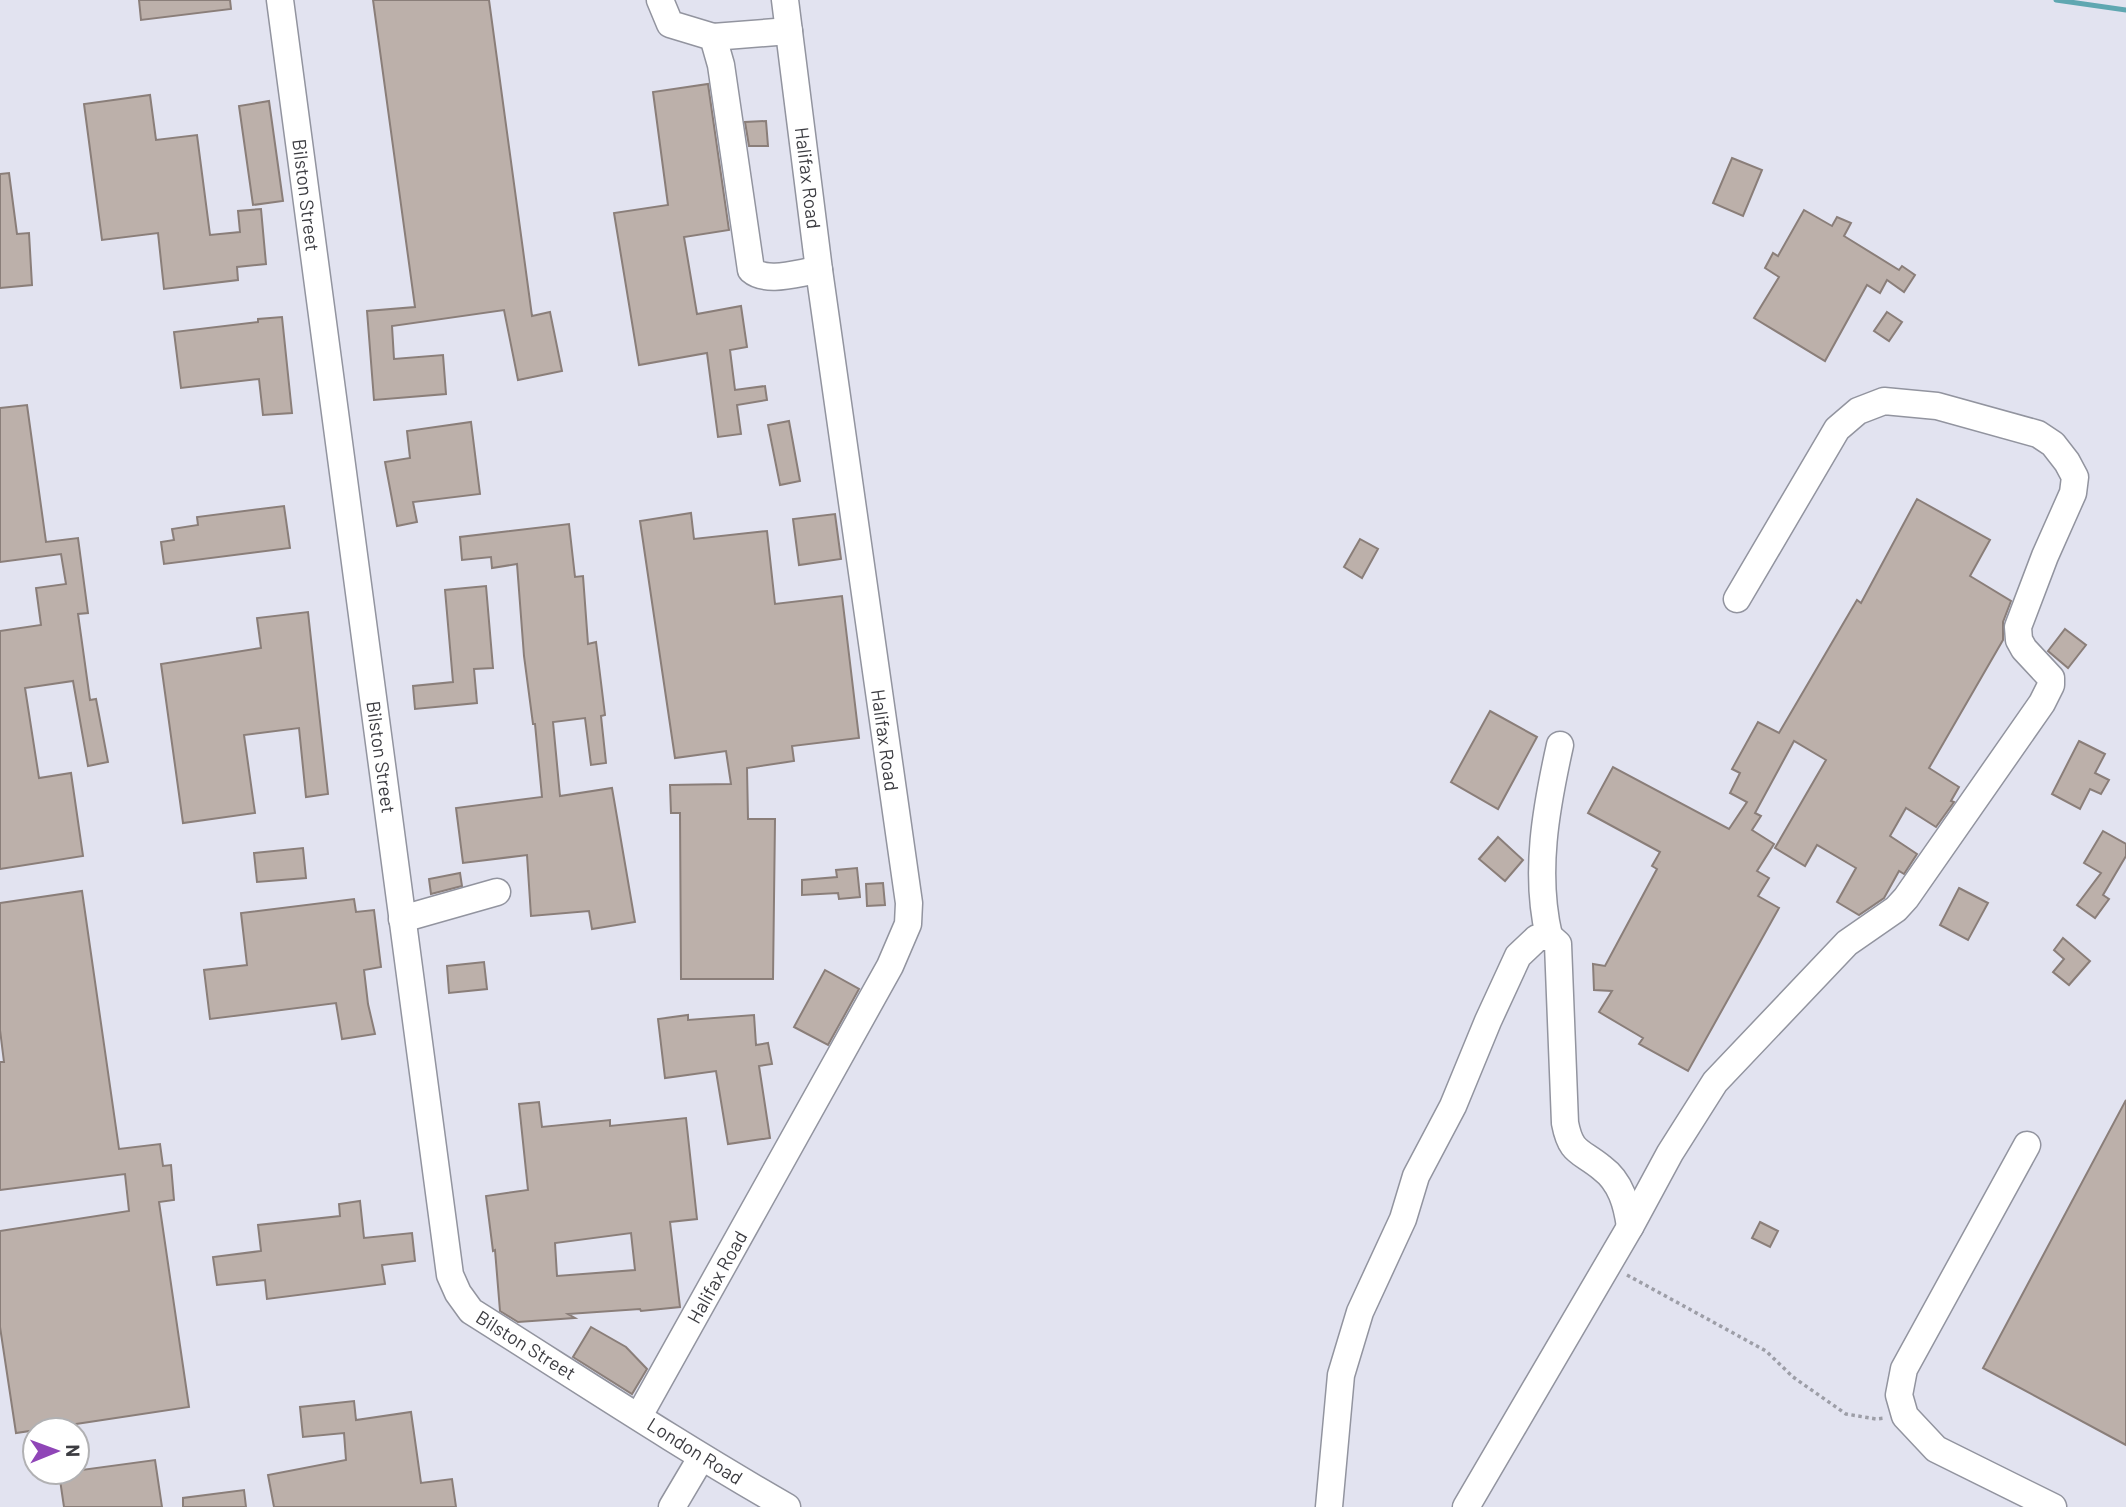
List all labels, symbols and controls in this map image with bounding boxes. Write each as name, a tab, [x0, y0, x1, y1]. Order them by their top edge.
street label: Halifax Road	[791, 126, 826, 230]
street label: Bilston Street	[288, 137, 325, 252]
street label: Halifax Road	[867, 688, 904, 792]
street label: Bilston Street	[362, 699, 401, 815]
street label: Halifax Road	[682, 1226, 751, 1327]
street label: Bilston Street	[472, 1305, 580, 1384]
street label: London Road	[643, 1412, 747, 1489]
north arrow	[21, 1416, 91, 1486]
text: N	[62, 1444, 85, 1457]

